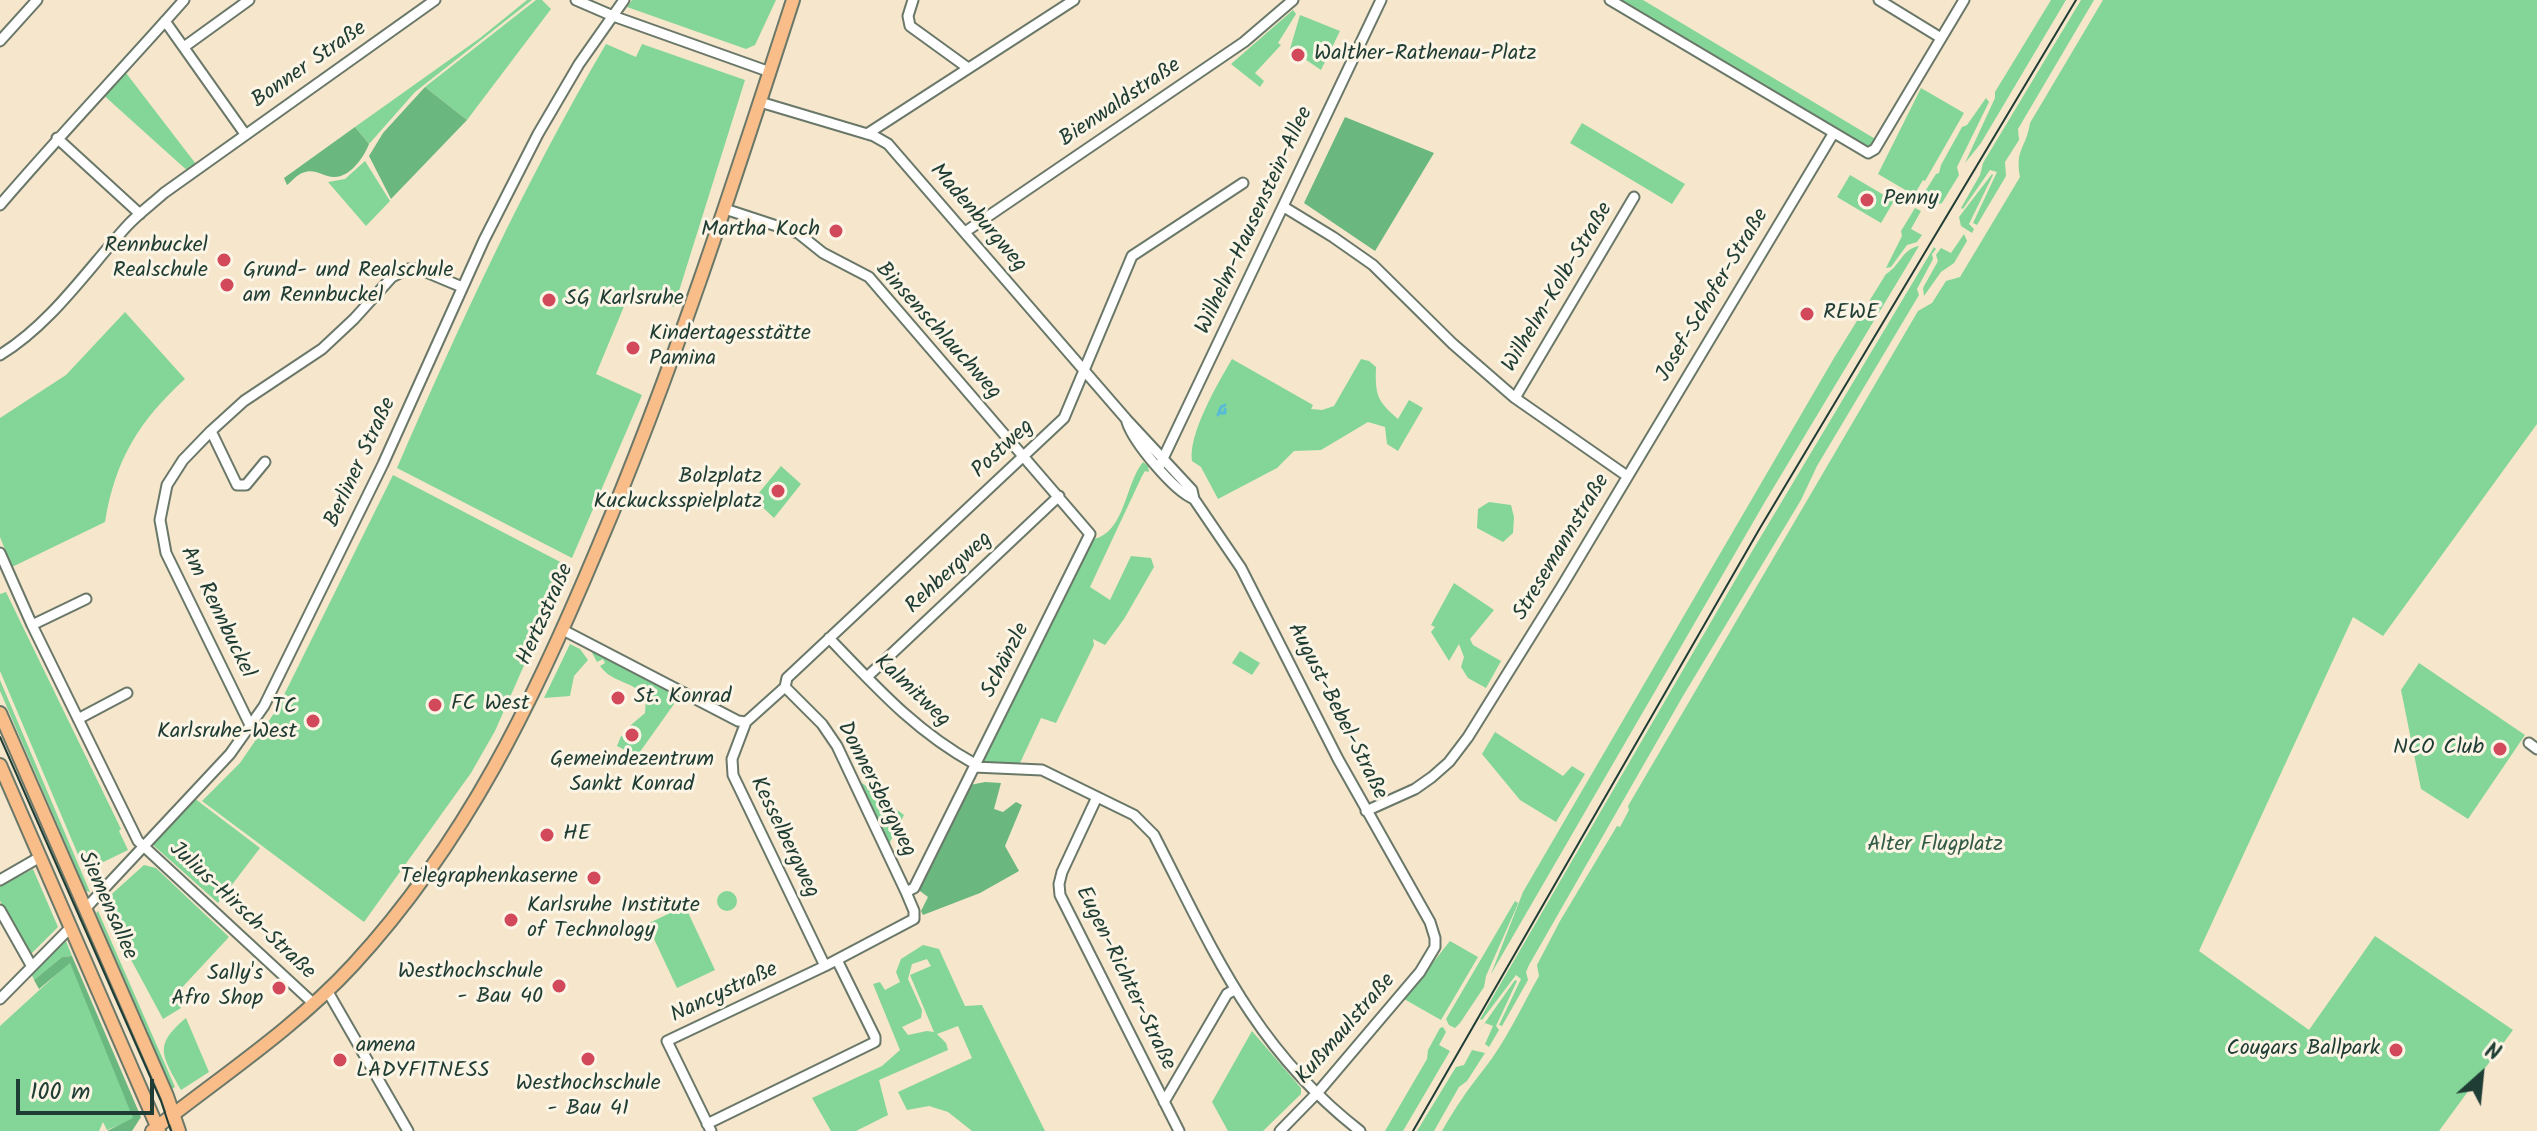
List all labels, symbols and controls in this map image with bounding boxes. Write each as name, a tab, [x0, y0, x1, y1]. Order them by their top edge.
street label: Bonner Straße	[248, 17, 372, 115]
place label: Walther-Rathenau-Platz	[1314, 42, 1536, 68]
marker: Walther-Rathenau-Platz	[1289, 46, 1307, 64]
street label: Bienwaldstraße	[1055, 54, 1187, 154]
street label: Wilhelm-Hausenstein-Allee	[1192, 103, 1320, 339]
street label: Madenburgweg	[923, 159, 1031, 279]
place label: Penny	[1883, 187, 1939, 213]
marker: Penny	[1858, 191, 1876, 209]
street label: Wilhelm-Kolb-Straße	[1498, 198, 1620, 378]
street label: Josef-Schofer-Straße	[1652, 205, 1776, 387]
place label: Martha Koch	[701, 218, 820, 244]
marker: Martha Koch	[827, 222, 845, 240]
place label: Rennbuckel Realschule	[104, 234, 208, 286]
marker: Rennbuckel Realschule	[215, 251, 233, 269]
street label: Binsenschlauchweg	[868, 258, 1006, 406]
place label: Grund- und Realschule am Rennbuckel	[243, 259, 453, 310]
marker: Grund- und Realschule am Rennbuckel	[218, 276, 236, 294]
place label: SG Karlsruhe	[565, 287, 684, 313]
marker: SG Karlsruhe	[540, 291, 558, 309]
place label: REWE	[1823, 301, 1879, 327]
marker: REWE	[1798, 305, 1816, 323]
place label: Kindertagesstätte Pamina	[649, 322, 811, 374]
marker: Kindertagesstätte Pamina	[624, 339, 642, 357]
street label: Berliner Straße	[320, 394, 404, 532]
street label: Postweg	[968, 415, 1040, 485]
place label: Bolzplatz Kuckucksspielplatz	[593, 465, 762, 516]
street label: Stresemannstraße	[1509, 470, 1617, 626]
marker: Bolzplatz Kuckucksspielplatz	[769, 482, 787, 500]
street label: Rehbergweg	[901, 527, 999, 621]
street label: Am Rennbuckel	[173, 543, 259, 683]
street label: Hertzstraße	[513, 560, 581, 670]
street label: Schänzle	[977, 619, 1037, 703]
street label: August-Bebel-Straße	[1280, 619, 1392, 805]
street label: Kalmitweg	[867, 650, 955, 734]
place label: St. Konrad	[634, 685, 732, 711]
marker: St. Konrad	[609, 689, 627, 707]
place label: FC West	[451, 692, 529, 718]
place label: TC Karlsruhe-West	[157, 695, 297, 746]
marker: FC West	[426, 696, 444, 714]
marker: TC Karlsruhe-West	[304, 712, 322, 730]
street label: Donnersbergweg	[830, 718, 920, 862]
marker: Gemeindezentrum Sankt Konrad	[623, 726, 641, 744]
place label: NCO Club	[2393, 736, 2484, 762]
marker: NCO Club	[2491, 740, 2509, 758]
place label: Gemeindezentrum Sankt Konrad	[550, 748, 714, 800]
street label: Kesselbergweg	[742, 773, 824, 903]
place label: HE	[563, 822, 591, 848]
marker: HE	[538, 826, 556, 844]
park label: Alter Flugplatz	[1867, 833, 2003, 859]
street label: Julius-Hirsch-Straße	[162, 837, 320, 987]
street label: Siemensallee	[70, 848, 142, 964]
place label: Telegraphenkaserne	[400, 865, 578, 891]
marker: Telegraphenkaserne	[585, 869, 603, 887]
street label: Eugen-Richter-Straße	[1068, 883, 1180, 1075]
place label: Karlsruhe Institute of Technology	[527, 894, 700, 946]
marker: Karlsruhe Institute of Technology	[502, 911, 520, 929]
street label: Nancystraße	[667, 958, 783, 1030]
place label: Westhochschule - Bau 40	[398, 960, 543, 1012]
place label: Sally's Afro Shop	[171, 962, 263, 1014]
street label: Kußmaulstraße	[1292, 969, 1402, 1091]
marker: Westhochschule - Bau 40	[550, 977, 568, 995]
marker: Sally's Afro Shop	[270, 979, 288, 997]
place label: amena LADYFITNESS	[356, 1034, 489, 1086]
text: N	[2478, 1034, 2506, 1072]
north arrow	[2441, 1035, 2521, 1115]
place label: Cougars Ballpark	[2226, 1037, 2380, 1063]
marker: Cougars Ballpark	[2387, 1041, 2405, 1059]
marker: Westhochschule - Bau 41	[579, 1050, 597, 1068]
marker: amena LADYFITNESS	[331, 1051, 349, 1069]
scale bar	[20, 1063, 158, 1113]
place label: Westhochschule - Bau 41	[515, 1072, 661, 1124]
text: 100 m	[30, 1073, 90, 1112]

